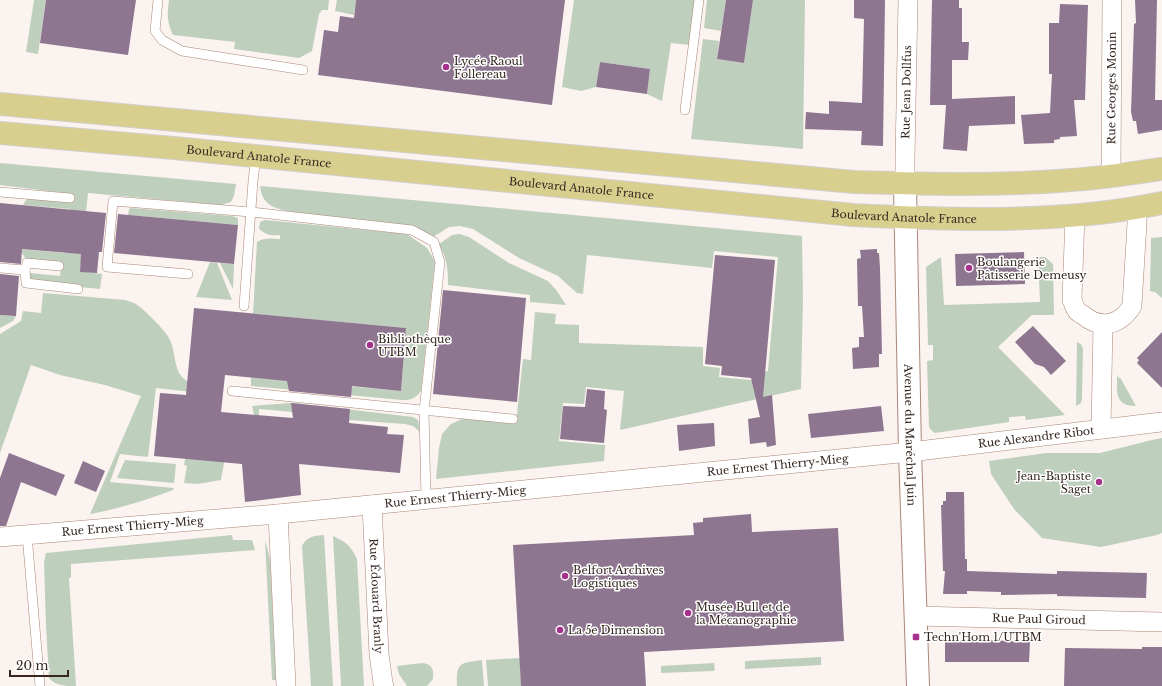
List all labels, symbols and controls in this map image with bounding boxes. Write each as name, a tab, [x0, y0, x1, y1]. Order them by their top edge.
street label: Rue Georges Monin	[1104, 31, 1119, 144]
street label: Rue Jean Dollfus	[898, 45, 914, 139]
place label: Lycée Raoul Follereau	[454, 54, 523, 81]
marker: Lycée Raoul Follereau	[441, 62, 451, 72]
street label: Boulevard Anatole France	[186, 142, 332, 171]
street label: Boulevard Anatole France	[508, 174, 655, 202]
street label: Boulevard Anatole France	[831, 206, 977, 226]
place label: Boulangerie Pâtisserie Demeusy	[977, 255, 1087, 282]
marker: Boulangerie Pâtisserie Demeusy	[964, 263, 974, 273]
place label: Bibliothèque UTBM	[378, 332, 451, 359]
marker: Bibliothèque UTBM	[365, 340, 375, 350]
street label: Avenue du Maréchal Juin	[901, 363, 919, 506]
street label: Rue Alexandre Ribot	[977, 423, 1096, 451]
street label: Rue Ernest Thierry-Mieg	[706, 451, 849, 479]
place label: Jean-Baptiste Saget	[1015, 469, 1092, 496]
marker: Jean-Baptiste Saget	[1094, 477, 1104, 487]
street label: Rue Ernest Thierry-Mieg	[384, 483, 527, 511]
street label: Rue Ernest Thierry-Mieg	[61, 513, 204, 539]
street label: Rue Édouard Branly	[367, 538, 386, 654]
place label: Belfort Archives Logistiques	[573, 563, 664, 590]
marker: Belfort Archives Logistiques	[560, 571, 570, 581]
place label: Musée Bull et de la Mécanographie	[696, 600, 797, 627]
marker: Musée Bull et de la Mécanographie	[683, 608, 693, 618]
street label: Rue Paul Giroud	[992, 611, 1087, 627]
place label: La 5e Dimension	[568, 623, 664, 637]
marker: La 5e Dimension	[555, 625, 565, 635]
place label: Techn'Hom 1/UTBM	[924, 630, 1042, 644]
marker: Techn'Hom 1/UTBM	[911, 632, 921, 642]
scale bar	[10, 652, 68, 678]
text: 20 m	[16, 658, 48, 673]

